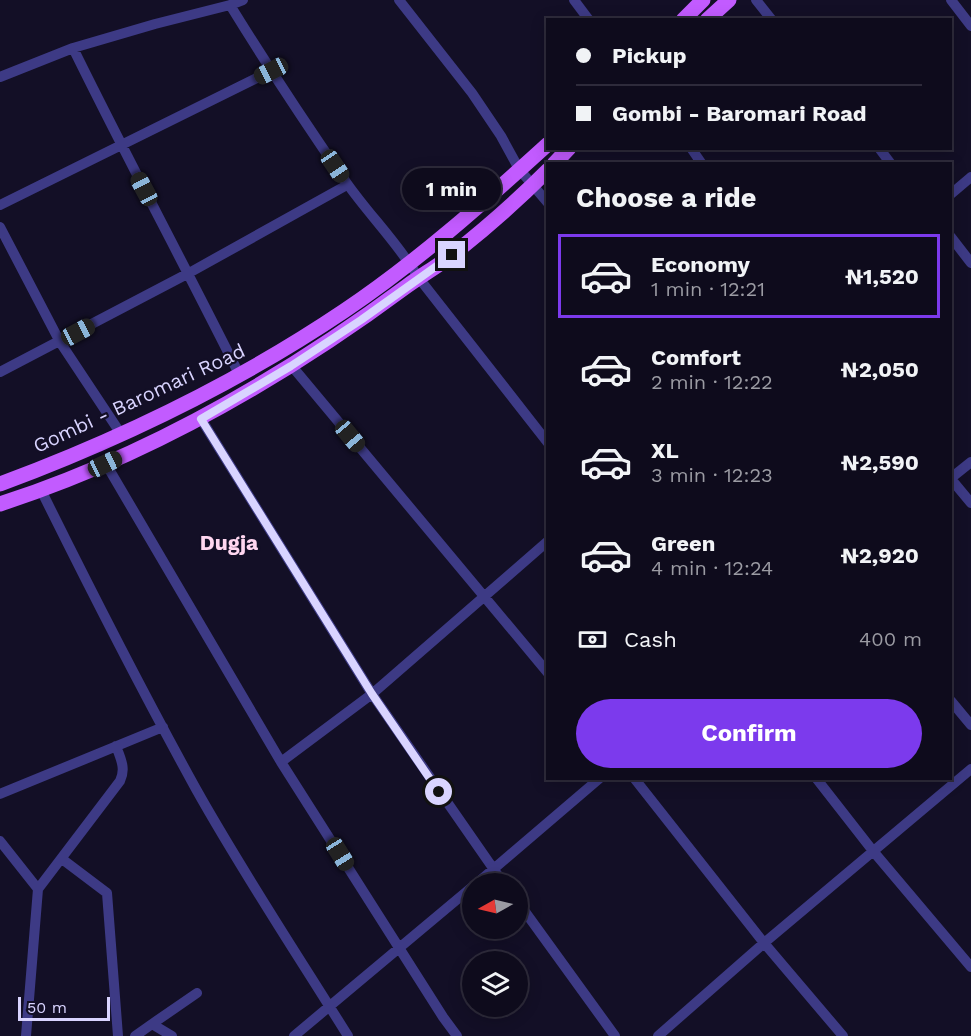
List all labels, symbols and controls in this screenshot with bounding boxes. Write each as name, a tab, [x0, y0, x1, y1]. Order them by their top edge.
text: Pickup	[612, 43, 687, 68]
car	[251, 55, 291, 87]
text: Gombi - Baromari Road	[612, 101, 867, 126]
car	[317, 146, 353, 186]
callout: 1 min	[402, 168, 502, 210]
car	[128, 169, 160, 209]
text: 1 min	[426, 177, 477, 201]
text: Choose a ride	[576, 182, 756, 214]
route end	[438, 241, 465, 268]
icon: car	[579, 249, 633, 303]
text: Economy	[651, 252, 750, 277]
text: ₦1,520	[845, 264, 919, 289]
text: 1 min · 12:21	[651, 277, 765, 301]
car	[58, 316, 98, 348]
street label: Gombi - Baromari Road	[29, 338, 249, 458]
icon: car	[579, 342, 633, 396]
text: Comfort	[651, 345, 741, 370]
text: ₦2,050	[841, 357, 919, 382]
text: 2 min · 12:22	[651, 370, 773, 394]
car	[332, 416, 368, 456]
icon: car	[579, 435, 633, 489]
text: XL	[651, 438, 679, 463]
car	[85, 448, 125, 480]
text: ₦2,590	[841, 450, 919, 475]
text: 3 min · 12:23	[651, 463, 773, 487]
icon: car	[579, 528, 633, 582]
district label: Dugja	[200, 530, 259, 555]
text: Green	[651, 531, 715, 556]
text: ₦2,920	[841, 543, 919, 568]
text: 4 min · 12:24	[651, 556, 773, 580]
icon: cash	[576, 623, 609, 656]
text: Cash	[624, 627, 677, 652]
text: 400 m	[859, 627, 922, 651]
button: Confirm	[576, 699, 922, 768]
route start	[425, 778, 452, 805]
car	[323, 834, 357, 874]
north arrow	[462, 873, 528, 939]
map controls	[462, 873, 528, 1017]
button: layers	[462, 951, 528, 1017]
scale bar	[18, 994, 110, 1022]
text: 50 m	[27, 998, 67, 1017]

